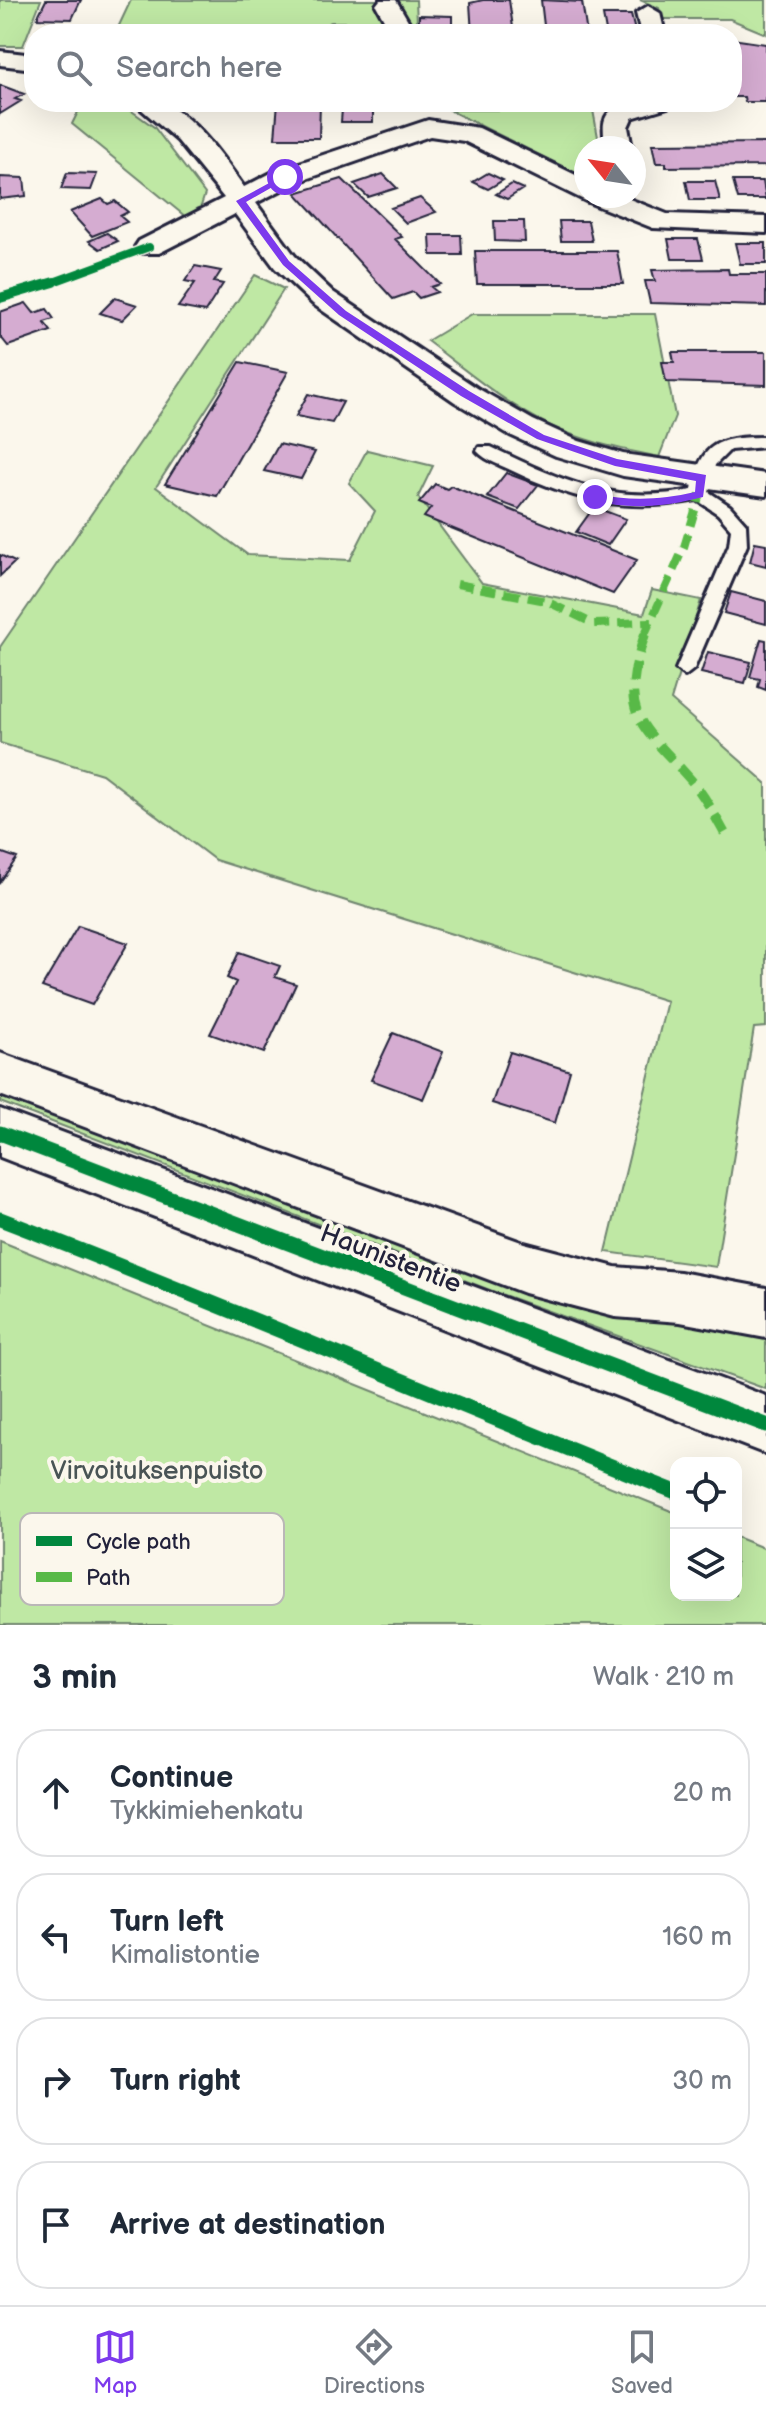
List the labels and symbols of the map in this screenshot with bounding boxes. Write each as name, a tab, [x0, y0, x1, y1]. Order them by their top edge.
north arrow	[574, 136, 646, 208]
route start	[267, 159, 303, 195]
route end	[577, 479, 613, 515]
street label: Haunistentie	[316, 1218, 465, 1300]
park label: Virvoituksenpuisto	[51, 1456, 263, 1487]
legend	[20, 1513, 284, 1605]
text: Cycle path	[86, 1529, 191, 1556]
text: Path	[86, 1565, 130, 1592]

